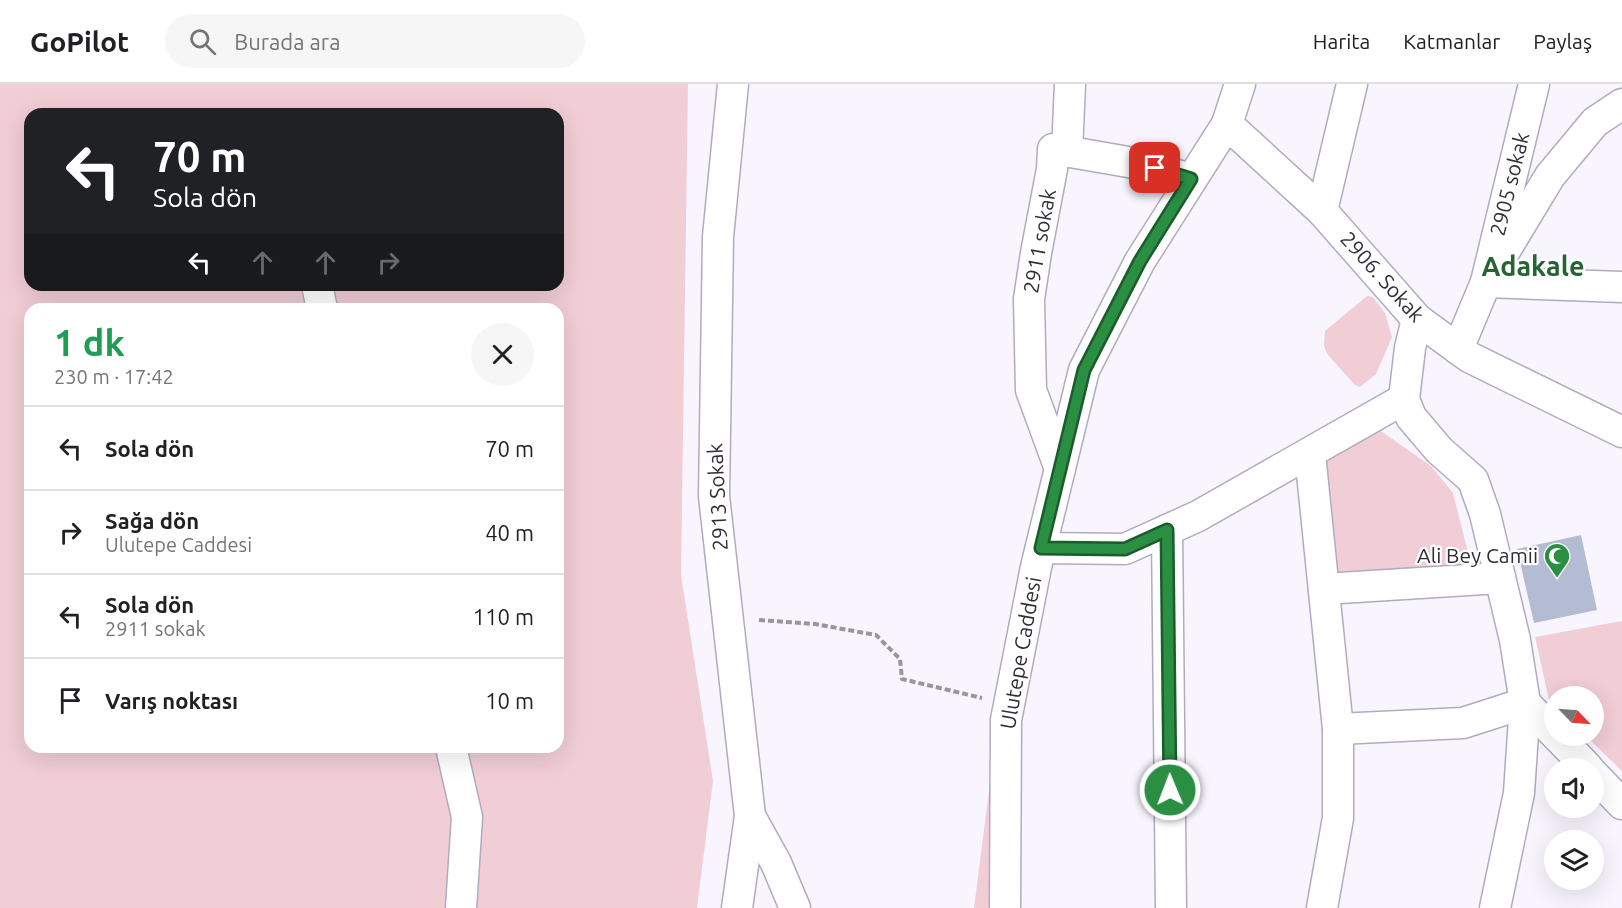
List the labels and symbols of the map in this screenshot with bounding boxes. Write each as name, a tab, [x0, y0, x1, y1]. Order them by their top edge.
street label: 2905 sokak	[1485, 129, 1534, 238]
pin	[1129, 142, 1180, 193]
street label: 2911 sokak	[1018, 186, 1060, 295]
street label: 2906. Sokak	[1336, 226, 1430, 327]
district label: Adakale	[1482, 251, 1584, 281]
street label: 2913 Sokak	[702, 442, 732, 551]
mosque icon: Ali Bey Camii	[1542, 541, 1572, 579]
place label: Ali Bey Camii	[1417, 543, 1538, 567]
street label: Ulutepe Caddesi	[995, 575, 1045, 731]
north arrow	[1544, 686, 1604, 746]
position arrow	[1138, 758, 1202, 822]

